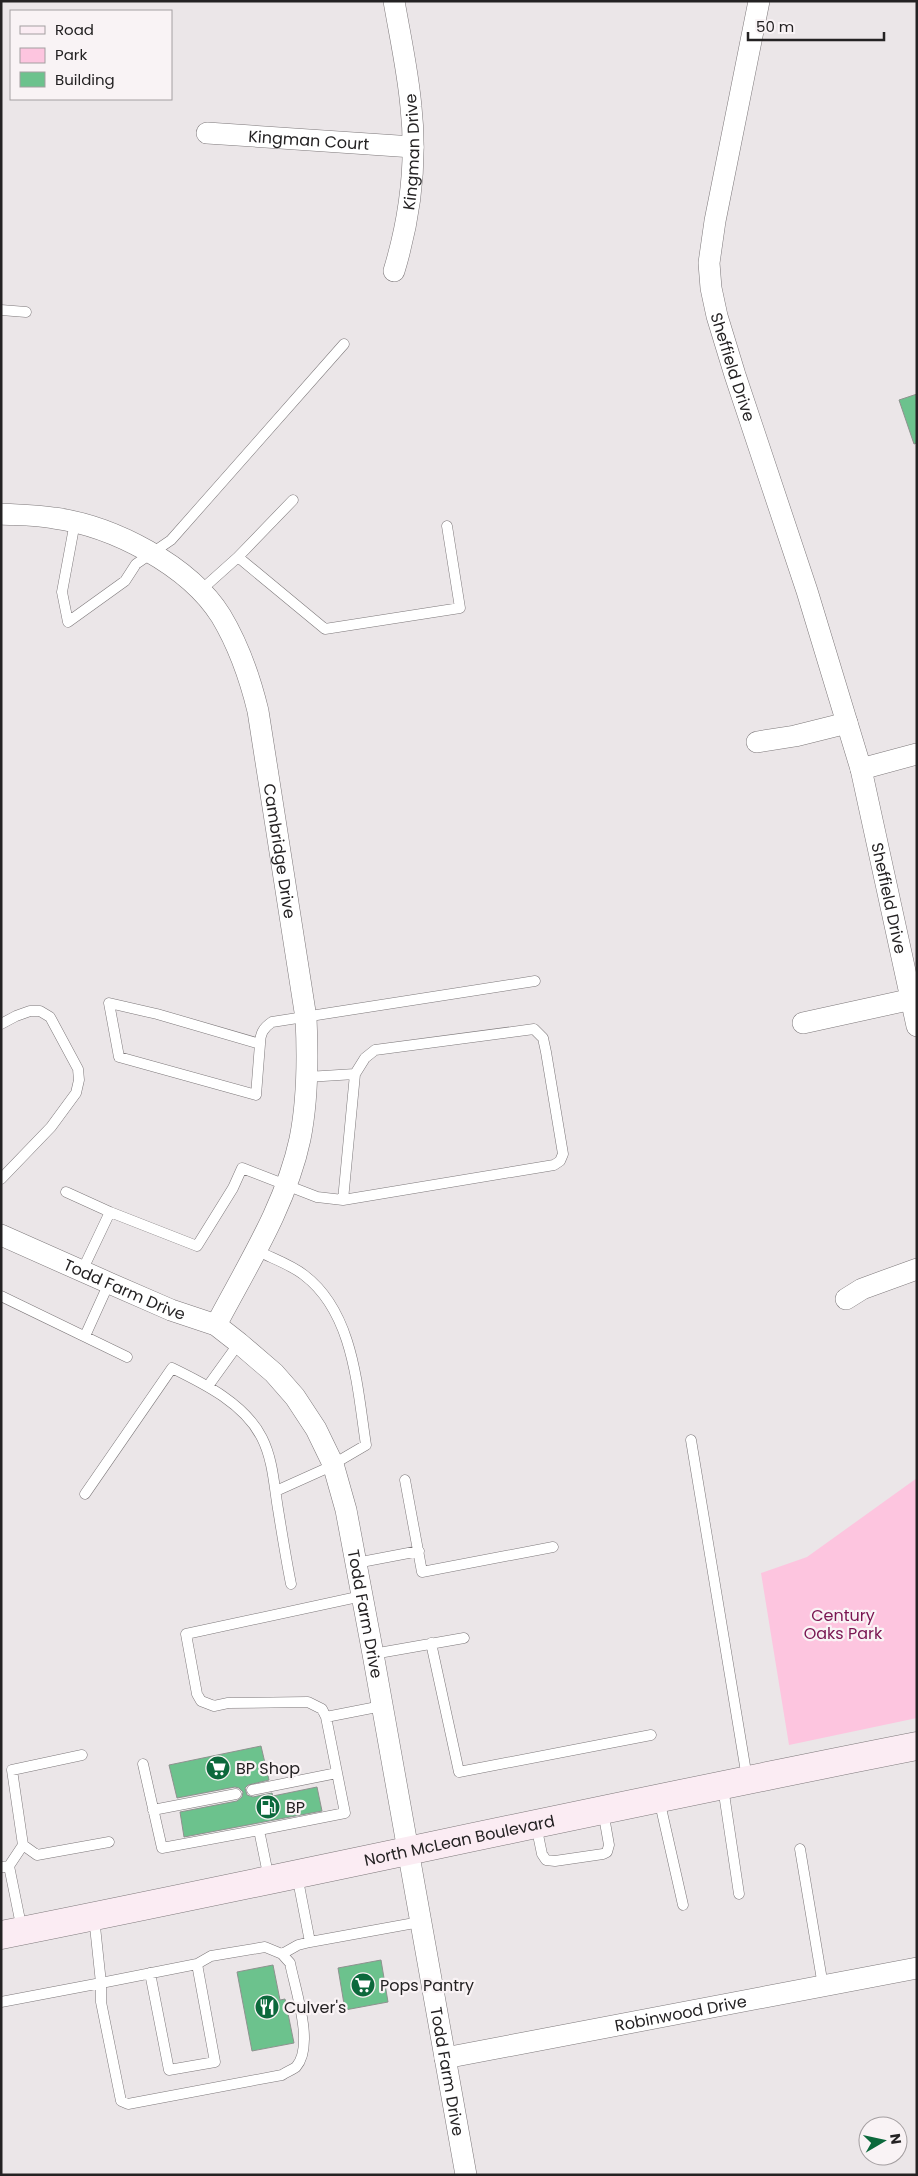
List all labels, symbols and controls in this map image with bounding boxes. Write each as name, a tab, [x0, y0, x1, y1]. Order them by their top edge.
legend	[10, 10, 172, 100]
scale bar	[748, 10, 884, 42]
text: 50 m	[756, 16, 794, 37]
text: Road	[55, 19, 94, 40]
text: Park	[55, 44, 87, 65]
text: Building	[55, 69, 115, 90]
street label: Kingman Drive	[397, 93, 425, 212]
street label: Kingman Court	[248, 124, 370, 156]
street label: Sheffield Drive	[705, 310, 761, 425]
street label: Cambridge Drive	[258, 782, 302, 920]
street label: Sheffield Drive	[866, 840, 912, 956]
street label: Todd Farm Drive	[60, 1253, 188, 1326]
street label: Todd Farm Drive	[342, 1547, 389, 1680]
park label: Century Oaks Park	[804, 1604, 883, 1645]
supermarket icon: BP Shop	[205, 1755, 231, 1781]
place label: BP Shop	[236, 1757, 300, 1780]
fuel station icon: BP	[255, 1794, 281, 1820]
place label: BP	[286, 1796, 305, 1819]
street label: North McLean Boulevard	[362, 1809, 557, 1871]
supermarket icon: Pops Pantry	[350, 1972, 376, 1998]
place label: Pops Pantry	[380, 1974, 474, 1997]
street label: Robinwood Drive	[613, 1989, 749, 2037]
restaurant icon: Culver's	[254, 1994, 280, 2020]
place label: Culver's	[284, 1996, 346, 2019]
street label: Todd Farm Drive	[425, 2005, 470, 2138]
north arrow	[858, 2116, 908, 2166]
text: N	[885, 2132, 907, 2146]

